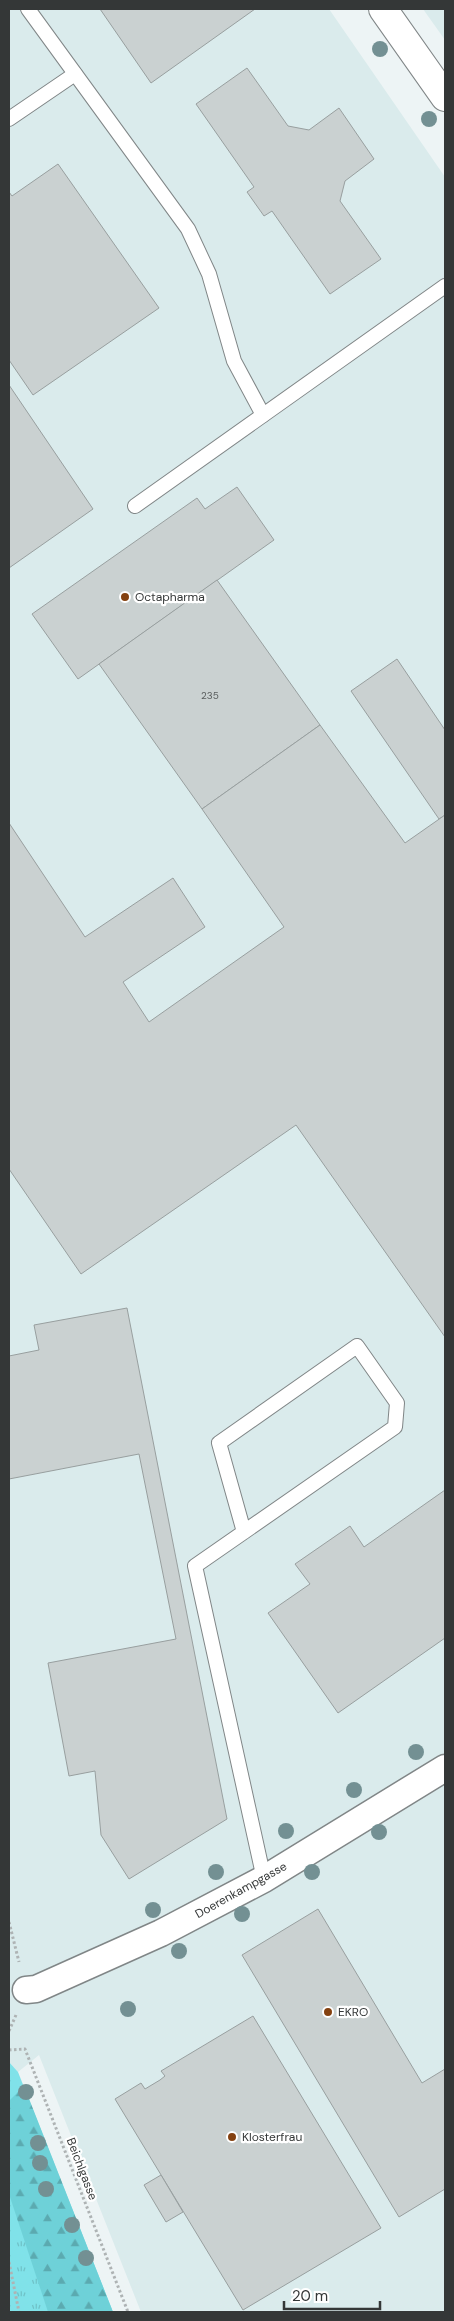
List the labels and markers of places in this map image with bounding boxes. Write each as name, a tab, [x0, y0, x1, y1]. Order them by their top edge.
place label: Octapharma	[135, 589, 205, 605]
marker: Octapharma	[119, 591, 131, 603]
place label: EKRO	[338, 2004, 368, 2020]
marker: EKRO	[322, 2006, 334, 2018]
place label: Klosterfrau	[242, 2129, 302, 2145]
marker: Klosterfrau	[226, 2131, 238, 2143]

